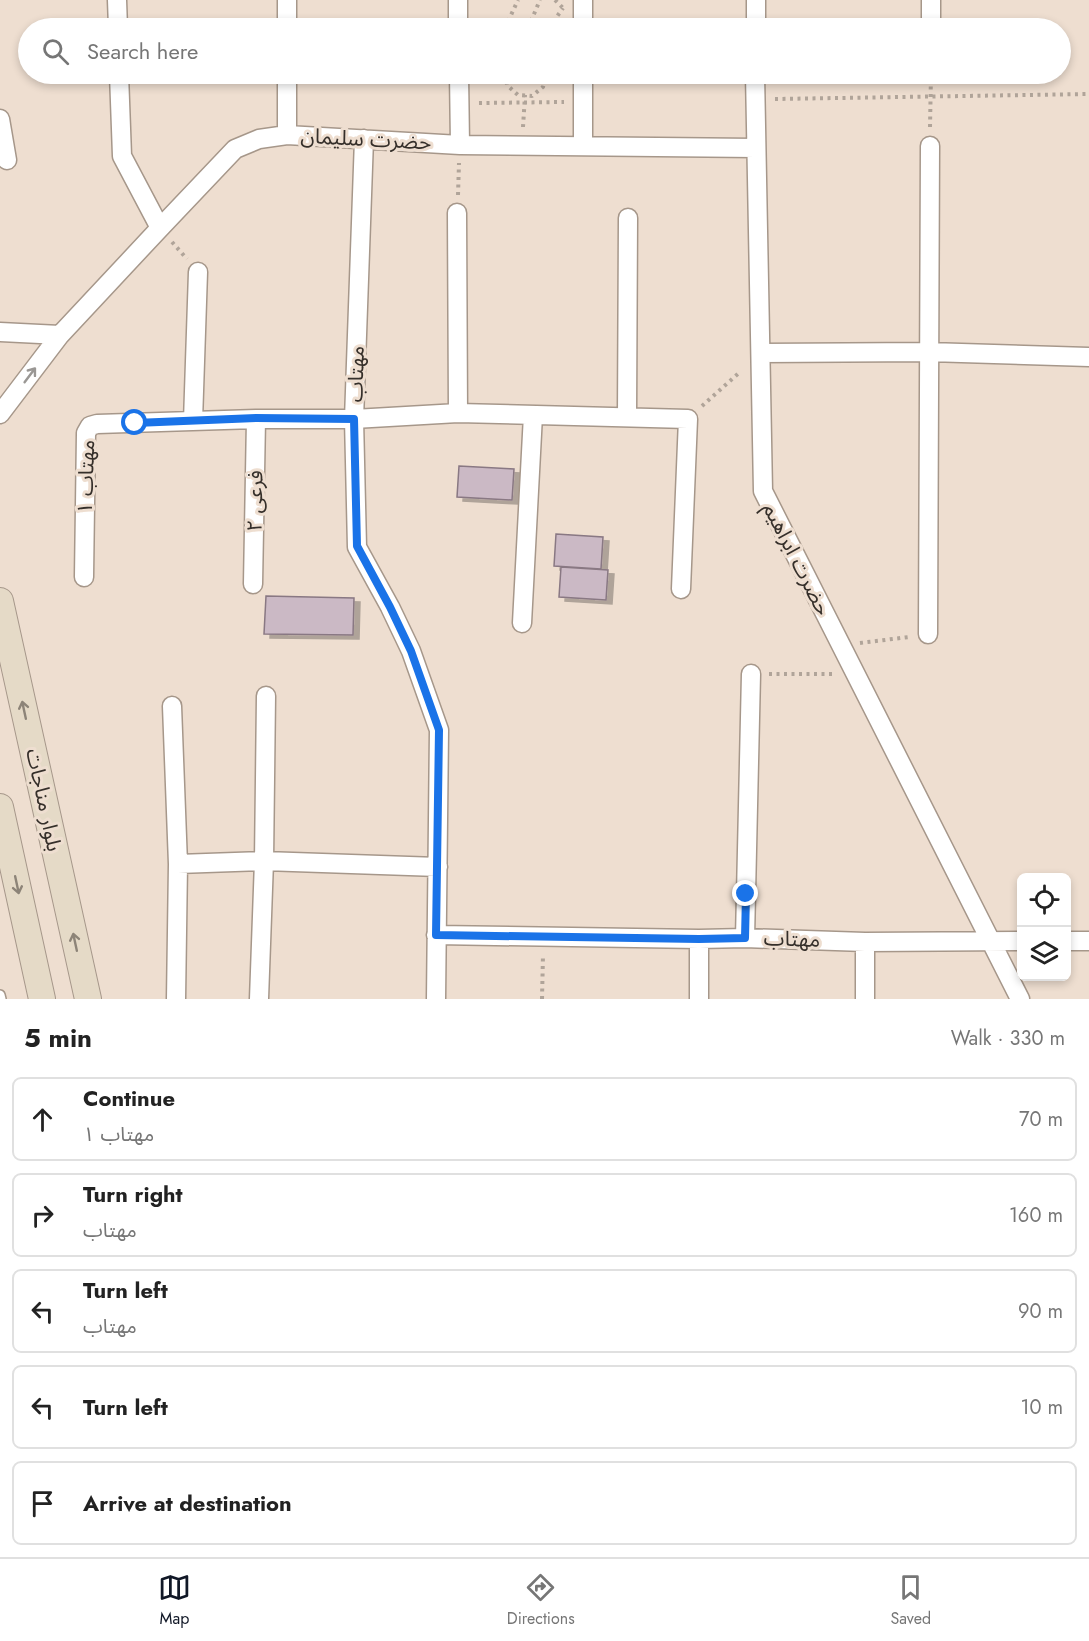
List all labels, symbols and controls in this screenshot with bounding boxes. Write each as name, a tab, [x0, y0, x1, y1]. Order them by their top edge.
search box	[18, 18, 1071, 84]
icon: search	[39, 35, 72, 68]
text: Search here	[87, 35, 198, 67]
street label: حضرت سلیمان	[300, 121, 432, 157]
street label: مهتاب	[340, 345, 372, 403]
one-way arrow	[24, 367, 36, 383]
route start	[121, 409, 147, 435]
street label: مهتاب ۱	[70, 439, 102, 515]
street label: فرعی ۲	[239, 470, 271, 532]
street label: حضرت ابراهیم	[756, 497, 838, 621]
one-way arrow	[18, 701, 29, 721]
street label: بلوار مناجات	[18, 746, 70, 854]
map controls	[1017, 873, 1071, 981]
button: locate	[1017, 873, 1071, 927]
one-way arrow	[12, 874, 23, 894]
route end	[732, 880, 758, 906]
street label: مهتاب	[763, 923, 821, 955]
button: layers	[1017, 927, 1071, 981]
one-way arrow	[69, 933, 80, 952]
text: 5 min	[24, 1019, 92, 1057]
text: Walk · 330 m	[951, 1024, 1065, 1053]
text: Continue	[83, 1082, 175, 1114]
icon: ahead	[26, 1103, 59, 1136]
text: 70 m	[1019, 1105, 1063, 1134]
text: مهتاب ۱	[83, 1120, 154, 1149]
text: Turn right	[83, 1178, 183, 1210]
icon: right	[26, 1199, 59, 1232]
text: 160 m	[1009, 1201, 1063, 1230]
text: مهتاب	[83, 1216, 137, 1245]
text: Turn left	[83, 1274, 168, 1306]
icon: left	[26, 1295, 59, 1328]
text: 90 m	[1018, 1297, 1063, 1326]
text: مهتاب	[83, 1312, 137, 1341]
icon: left	[26, 1391, 59, 1424]
text: Turn left	[83, 1391, 168, 1423]
text: 10 m	[1020, 1393, 1063, 1422]
icon: arrive	[26, 1487, 59, 1520]
text: Arrive at destination	[83, 1487, 292, 1519]
tab: Map	[158, 1571, 191, 1630]
tab: Directions	[507, 1571, 575, 1630]
tab: Saved	[890, 1571, 931, 1630]

